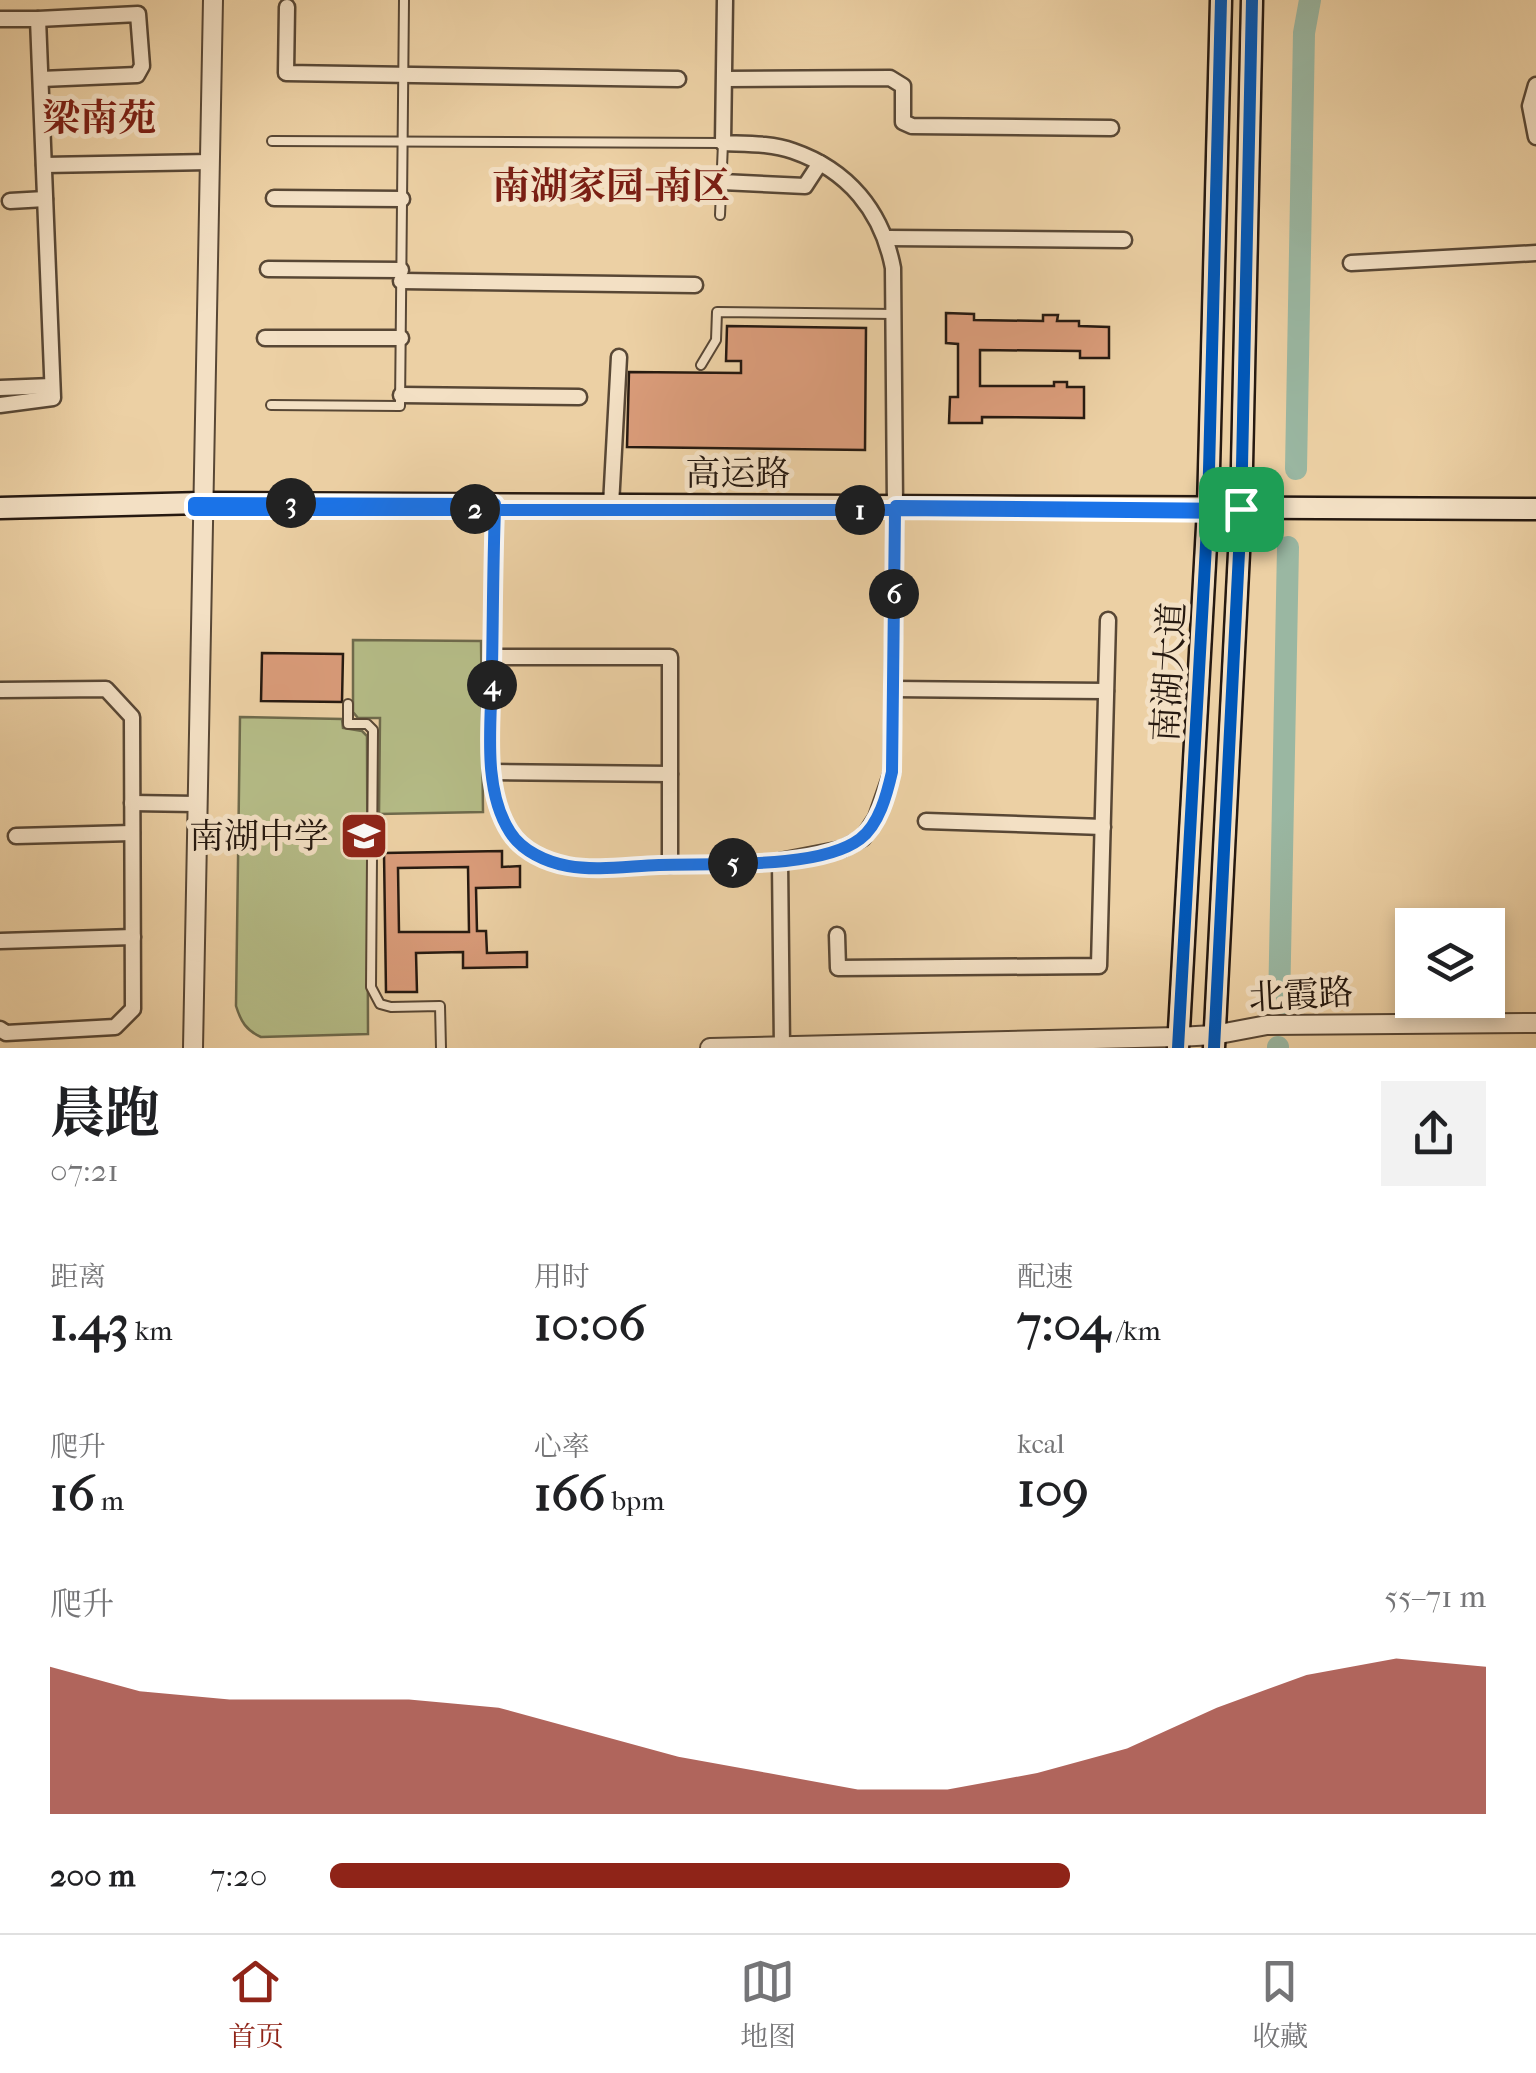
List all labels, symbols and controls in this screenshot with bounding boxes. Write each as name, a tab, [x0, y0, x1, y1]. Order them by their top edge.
district label: 梁南苑	[42, 96, 156, 141]
district label: 南湖家园-南区	[492, 164, 730, 209]
street label: 高运路	[685, 453, 791, 494]
pin	[1199, 467, 1284, 552]
pin: 3	[266, 478, 316, 528]
icon: arrive	[1214, 482, 1269, 537]
pin: 2	[450, 484, 500, 534]
pin: 1	[835, 485, 885, 535]
text: 3	[285, 486, 297, 519]
text: 2	[468, 492, 482, 525]
text: 1	[855, 493, 865, 526]
pin: 6	[869, 569, 919, 619]
text: 6	[886, 577, 902, 610]
street label: 南湖大道	[1145, 601, 1193, 743]
pin: 4	[467, 660, 517, 710]
text: 4	[484, 668, 500, 701]
school or university icon: 南湖中学	[338, 810, 390, 862]
place label: 南湖中学	[189, 816, 329, 857]
pin: 5	[708, 838, 758, 888]
text: 5	[727, 846, 739, 879]
map controls	[1395, 908, 1505, 1018]
button: layers	[1395, 908, 1505, 1018]
street label: 北霞路	[1247, 972, 1355, 1018]
button: share	[1381, 1081, 1486, 1186]
text: 晨跑	[50, 1082, 160, 1146]
text: 07:21	[50, 1152, 119, 1189]
text: 距离	[50, 1260, 106, 1293]
text: 用时	[534, 1260, 590, 1293]
text: 配速	[1017, 1260, 1073, 1293]
text: 1.43	[50, 1294, 129, 1353]
text: 10:06	[534, 1294, 646, 1353]
text: 7:04	[1017, 1294, 1110, 1353]
text: km	[129, 1314, 172, 1347]
text: /km	[1110, 1314, 1161, 1347]
text: kcal	[1017, 1427, 1064, 1460]
text: 爬升	[50, 1430, 106, 1463]
text: 心率	[534, 1430, 590, 1463]
text: 109	[1017, 1460, 1089, 1519]
text: 16	[50, 1464, 95, 1523]
text: 166	[534, 1464, 605, 1523]
text: m	[95, 1484, 124, 1517]
text: bpm	[605, 1484, 664, 1517]
text: 55–71 m	[1384, 1578, 1486, 1615]
text: 爬升	[50, 1586, 114, 1623]
text: 200 m	[50, 1857, 135, 1894]
text: 7:20	[210, 1857, 267, 1894]
tab: 首页	[228, 1954, 284, 2054]
tab: 地图	[740, 1954, 796, 2054]
tab: 收藏	[1252, 1954, 1308, 2054]

